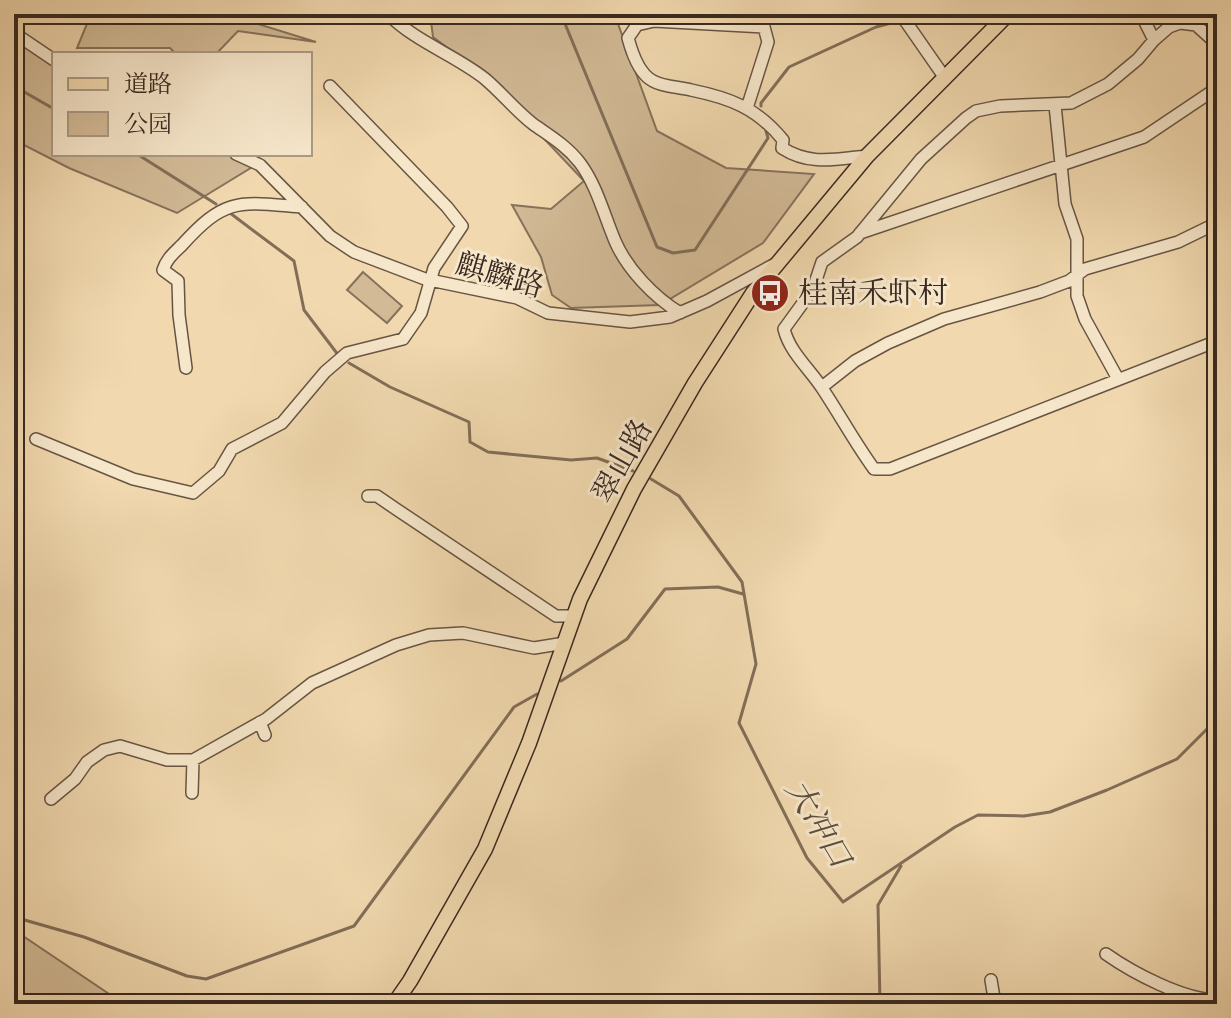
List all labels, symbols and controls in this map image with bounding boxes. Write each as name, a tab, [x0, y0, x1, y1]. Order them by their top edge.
legend	[52, 52, 312, 156]
text: 道路	[124, 69, 172, 103]
text: 公园	[124, 109, 172, 143]
street label: 麒麟路	[450, 244, 548, 310]
bus stop icon: 桂南禾虾村	[749, 272, 791, 314]
place label: 桂南禾虾村	[798, 274, 948, 316]
street label: 翠山路	[584, 412, 664, 512]
water label: 大冲口	[773, 772, 862, 880]

